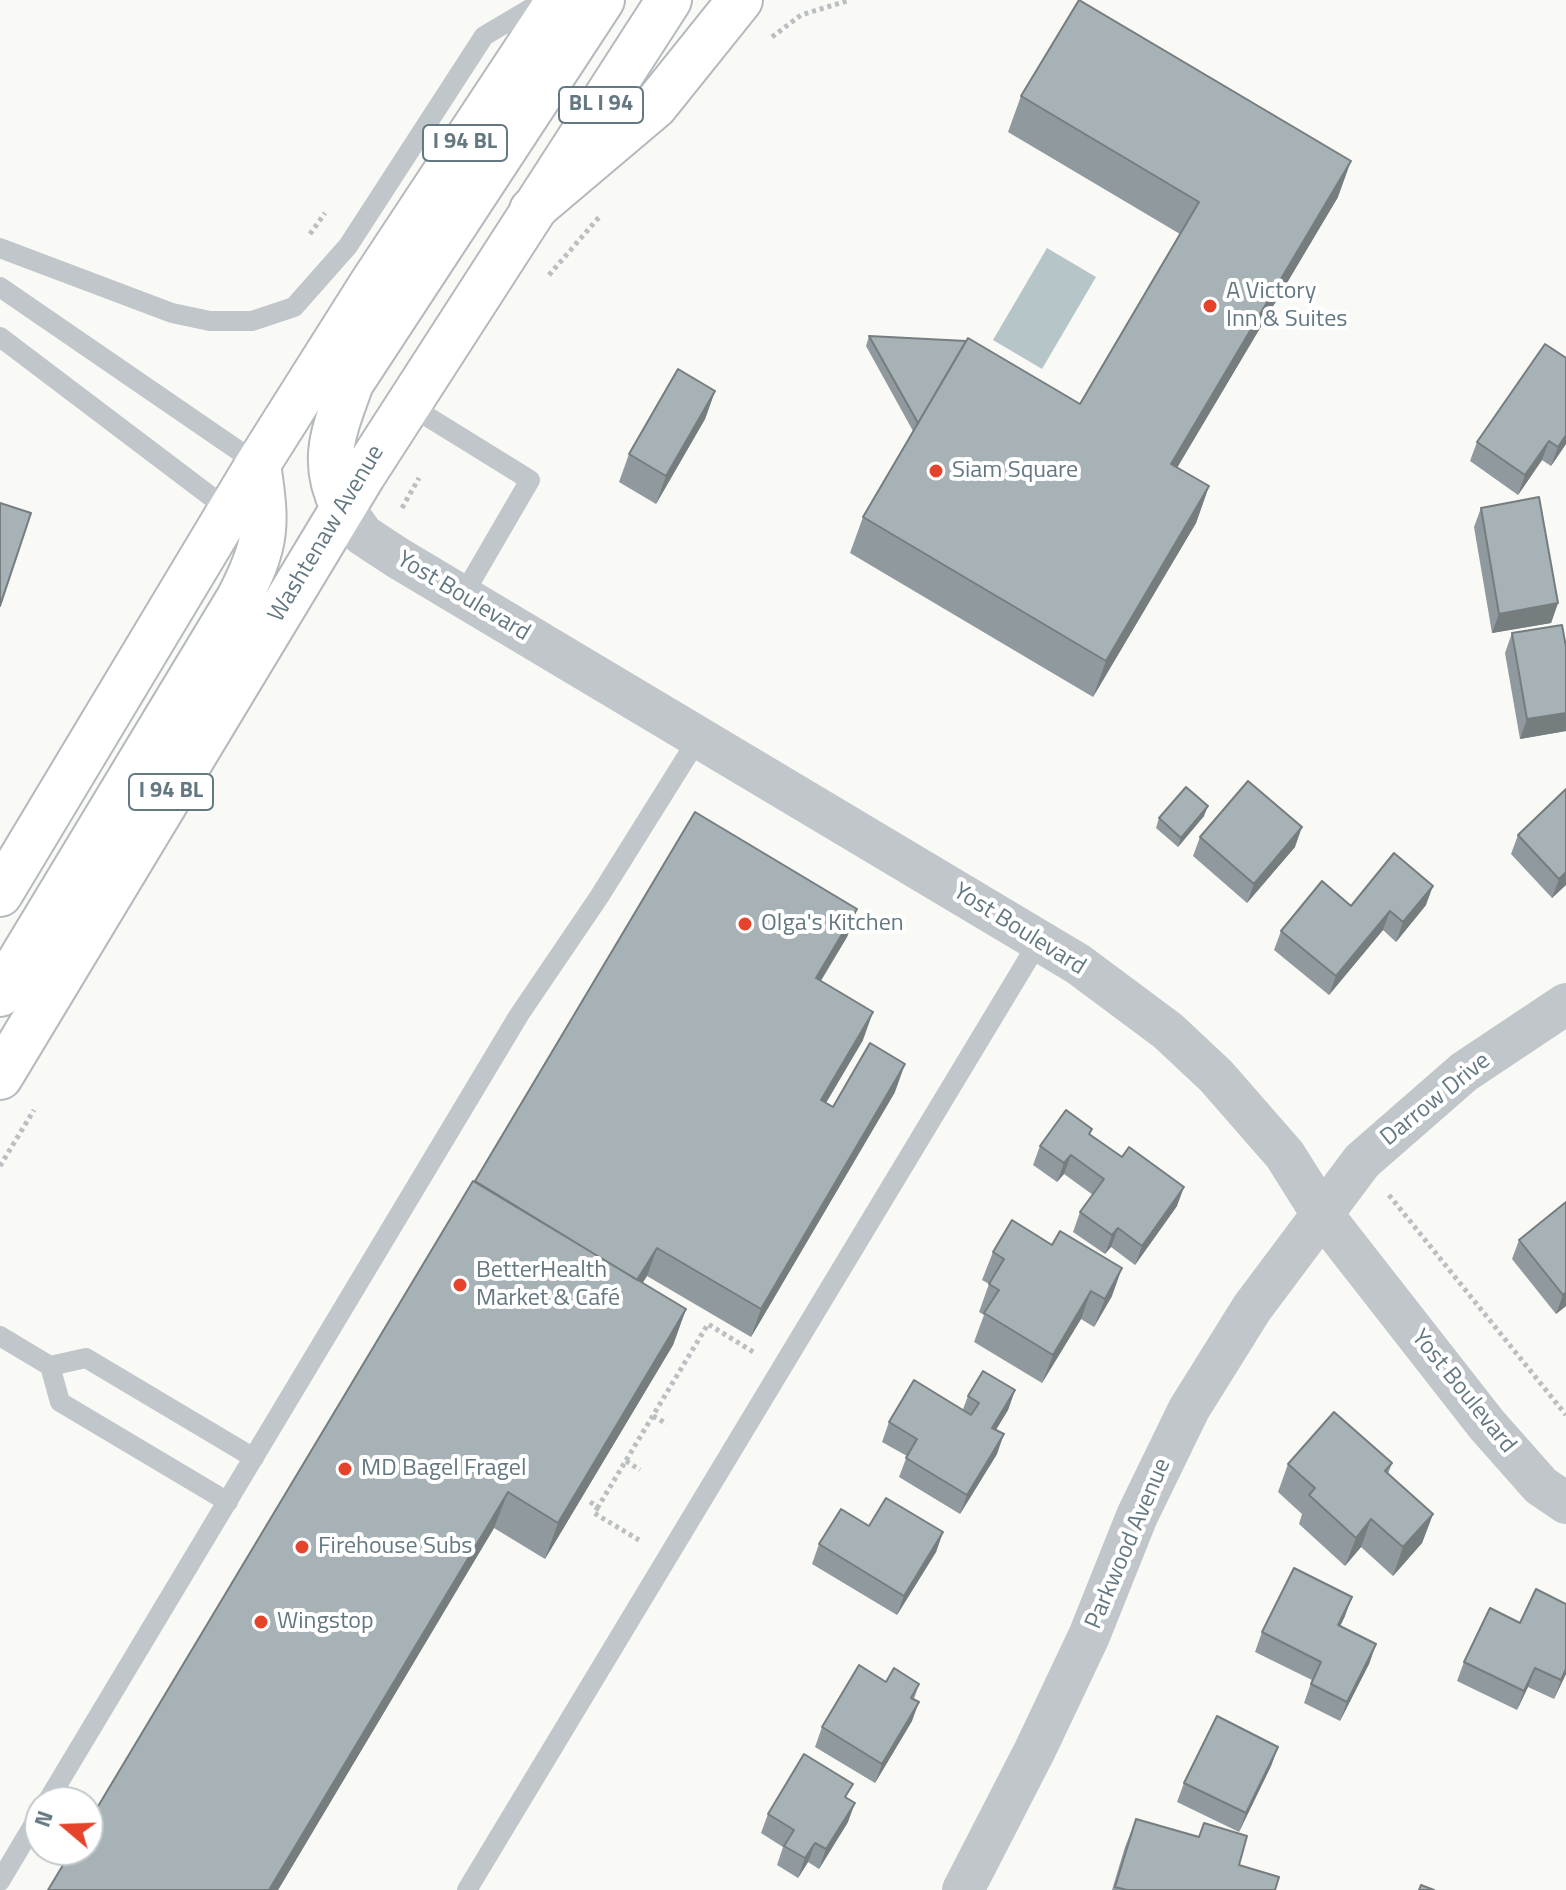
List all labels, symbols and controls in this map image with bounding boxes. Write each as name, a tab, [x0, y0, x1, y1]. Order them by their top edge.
road number: BL I 94	[559, 87, 643, 123]
road number: I 94 BL	[423, 125, 507, 161]
place label: A Victory Inn & Suites	[1226, 278, 1347, 334]
marker: A Victory Inn & Suites	[1201, 297, 1219, 315]
street label: Washtenaw Avenue	[263, 440, 391, 628]
place label: Siam Square	[952, 457, 1078, 485]
marker: Siam Square	[927, 462, 945, 480]
street label: Yost Boulevard	[391, 546, 535, 648]
road number: I 94 BL	[129, 774, 213, 810]
street label: Yost Boulevard	[948, 878, 1090, 982]
place label: Olga's Kitchen	[761, 910, 904, 938]
marker: Olga's Kitchen	[736, 915, 754, 933]
street label: Darrow Drive	[1375, 1047, 1497, 1153]
place label: BetterHealth Market & Café	[476, 1257, 620, 1313]
marker: BetterHealth Market & Café	[451, 1276, 469, 1294]
street label: Yost Boulevard	[1404, 1324, 1522, 1460]
street label: Parkwood Avenue	[1080, 1454, 1178, 1634]
place label: MD Bagel Fragel	[361, 1455, 526, 1483]
marker: MD Bagel Fragel	[336, 1460, 354, 1478]
place label: Firehouse Subs	[318, 1533, 472, 1561]
marker: Firehouse Subs	[293, 1538, 311, 1556]
place label: Wingstop	[277, 1608, 374, 1636]
marker: Wingstop	[252, 1613, 270, 1631]
north arrow	[24, 1786, 104, 1866]
text: N	[25, 1806, 62, 1832]

